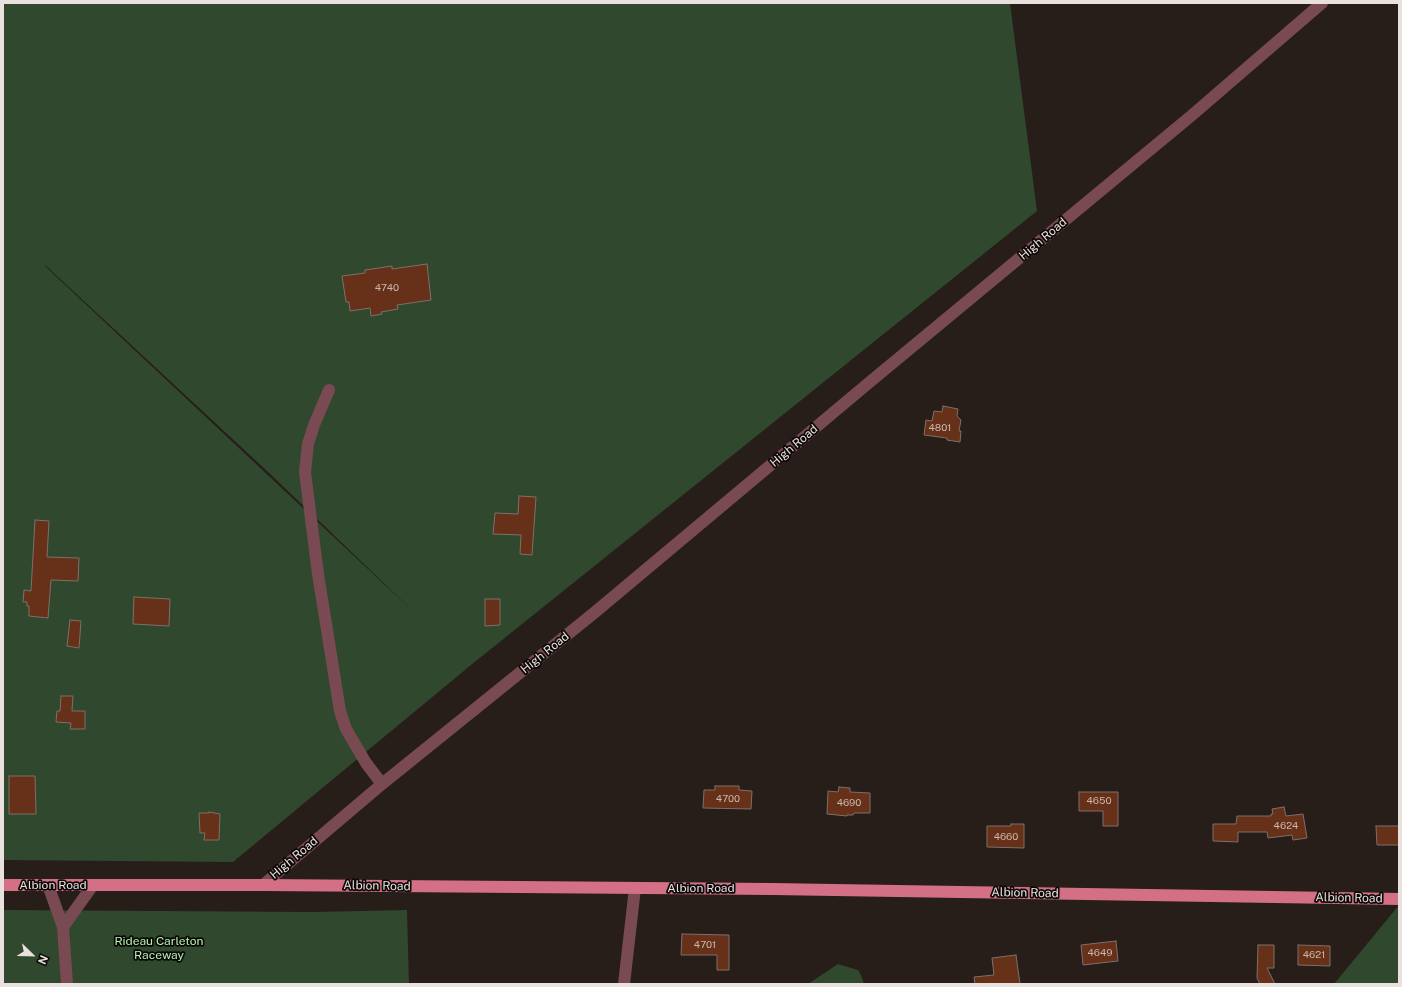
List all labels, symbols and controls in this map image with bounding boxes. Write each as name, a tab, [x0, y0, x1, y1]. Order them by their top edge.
street label: High Road	[1016, 215, 1070, 263]
house number: 4740	[375, 282, 399, 294]
street label: High Road	[767, 422, 821, 470]
house number: 4801	[929, 422, 951, 434]
street label: High Road	[518, 629, 572, 677]
house number: 4700	[716, 793, 740, 805]
house number: 4650	[1086, 795, 1112, 807]
house number: 4690	[837, 797, 861, 809]
house number: 4624	[1274, 820, 1298, 832]
house number: 4660	[994, 831, 1018, 843]
street label: High Road	[267, 834, 321, 882]
street label: Albion Road	[19, 878, 87, 892]
street label: Albion Road	[343, 878, 411, 894]
street label: Albion Road	[667, 881, 735, 895]
street label: Albion Road	[991, 885, 1059, 901]
street label: Albion Road	[1315, 890, 1383, 906]
park label: Rideau Carleton Raceway	[115, 934, 203, 962]
north arrow	[12, 935, 52, 975]
house number: 4701	[694, 939, 716, 951]
house number: 4649	[1087, 947, 1113, 959]
house number: 4621	[1303, 949, 1325, 961]
text: N	[36, 953, 50, 966]

